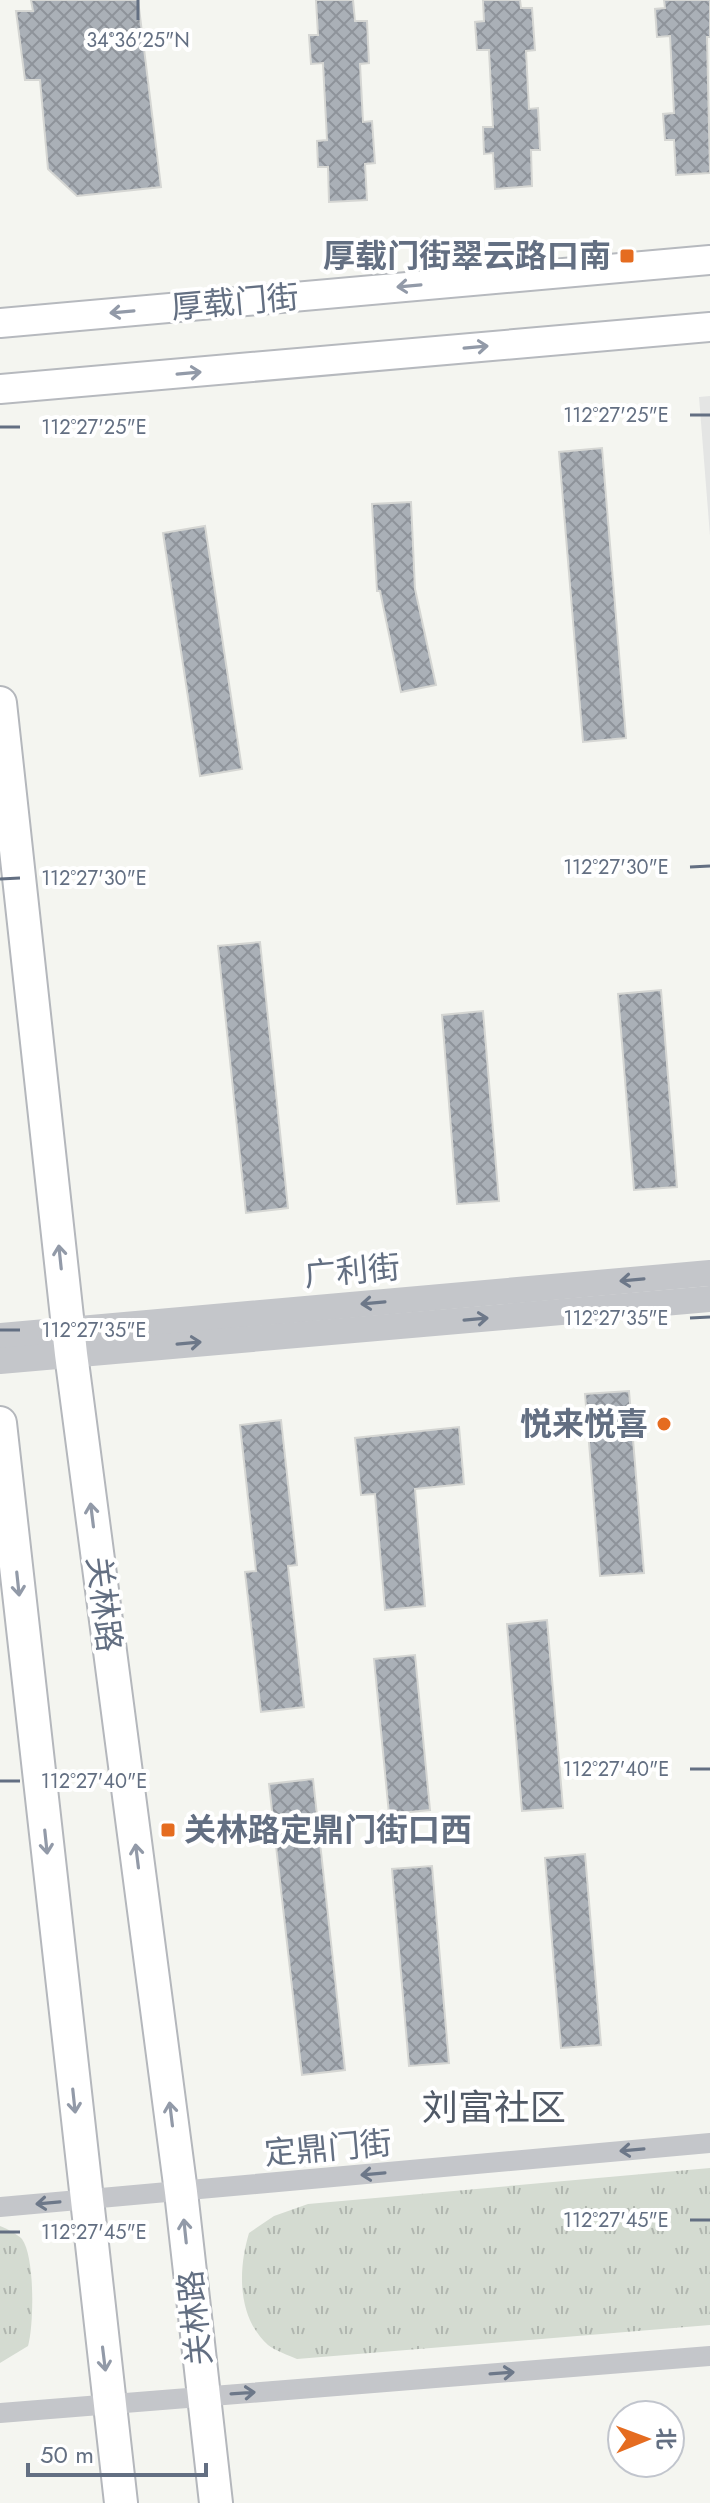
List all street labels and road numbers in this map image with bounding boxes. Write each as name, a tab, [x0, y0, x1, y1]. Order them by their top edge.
street label: 厚载门街	[169, 274, 301, 330]
street label: 广利街	[302, 1244, 402, 1298]
street label: 关林路	[75, 1554, 133, 1654]
street label: 定鼎门街	[262, 2120, 394, 2176]
street label: 关林路	[167, 2268, 223, 2368]

